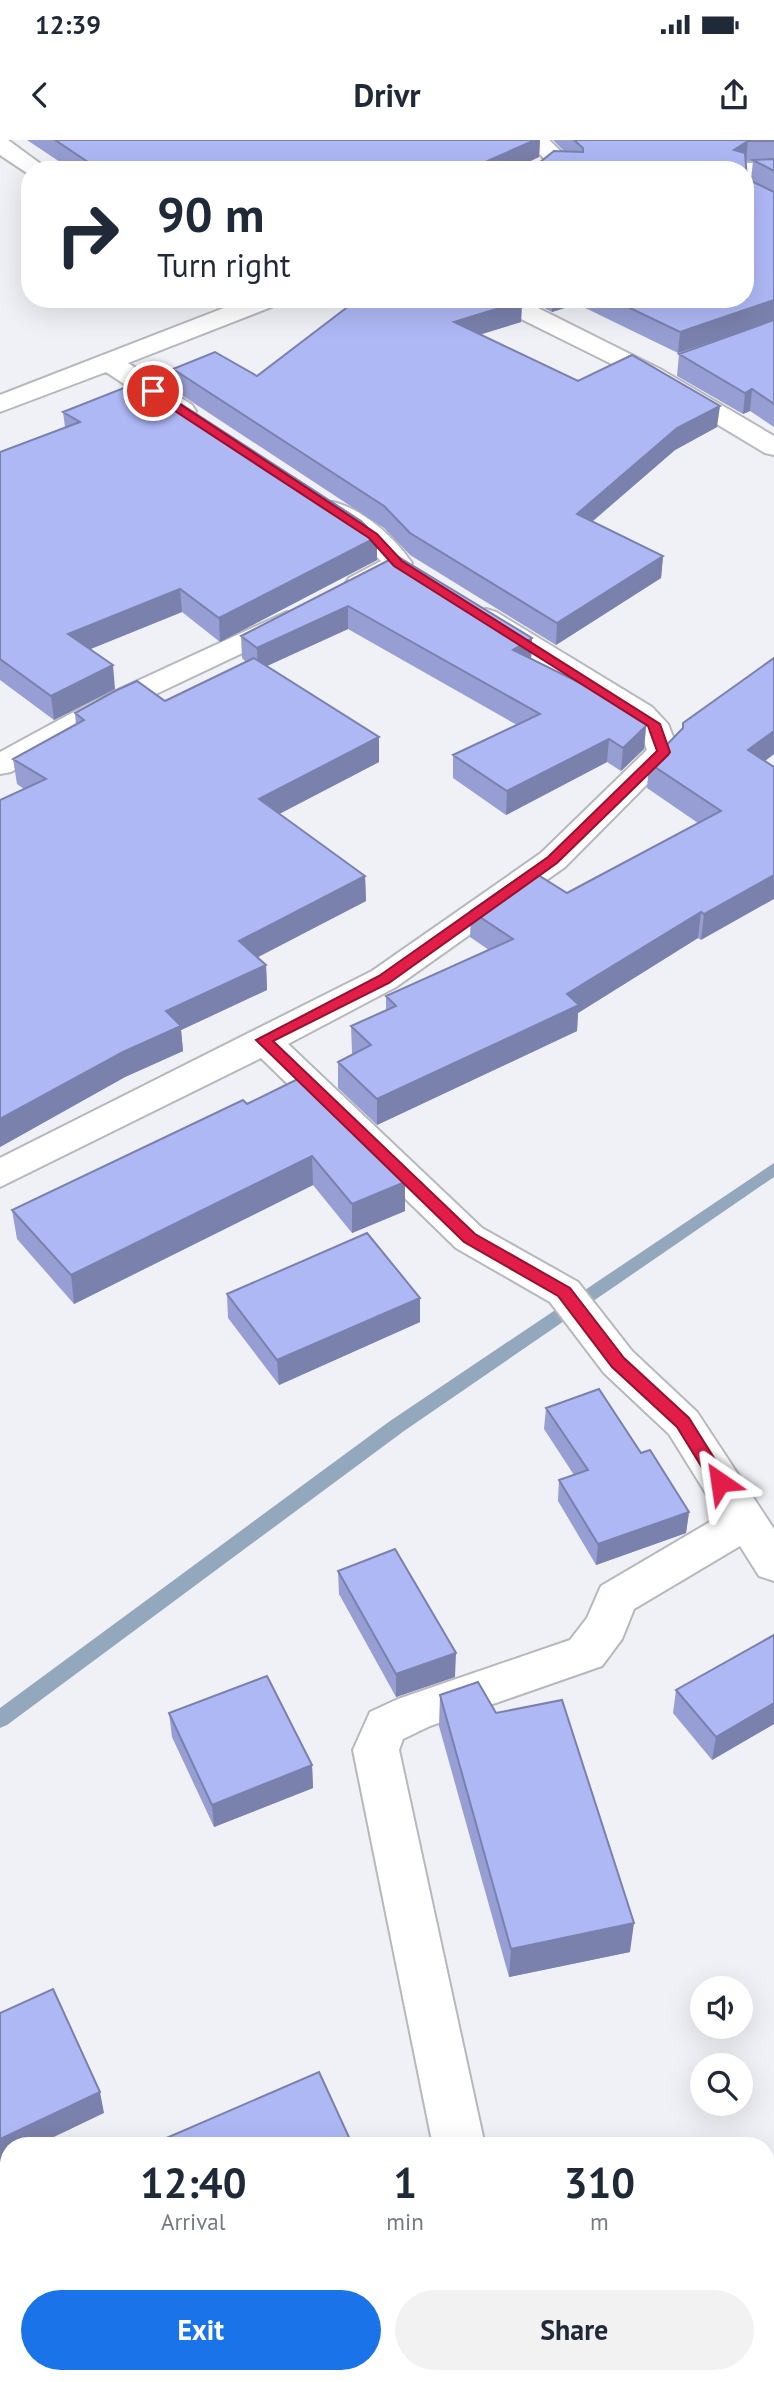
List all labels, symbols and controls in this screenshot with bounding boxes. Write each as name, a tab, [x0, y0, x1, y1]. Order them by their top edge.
text: 12:39	[35, 8, 101, 41]
text: Drivr	[353, 74, 421, 116]
icon: back	[21, 76, 59, 114]
icon: share	[715, 76, 753, 114]
text: 90 m	[157, 182, 264, 246]
icon: right	[42, 189, 133, 280]
text: Turn right	[157, 244, 291, 286]
pin	[123, 361, 183, 421]
icon: arrive	[134, 372, 172, 410]
position arrow	[683, 1445, 757, 1519]
map controls	[690, 1976, 753, 2116]
button: sound	[690, 1976, 753, 2039]
button: search	[690, 2053, 753, 2116]
text: 12:40	[140, 2155, 246, 2210]
text: 1	[393, 2155, 417, 2210]
text: 310	[564, 2155, 635, 2210]
text: Arrival	[161, 2207, 225, 2236]
text: min	[386, 2207, 424, 2236]
text: m	[590, 2207, 609, 2236]
button: Exit	[21, 2290, 381, 2370]
button: Share	[395, 2290, 754, 2370]

